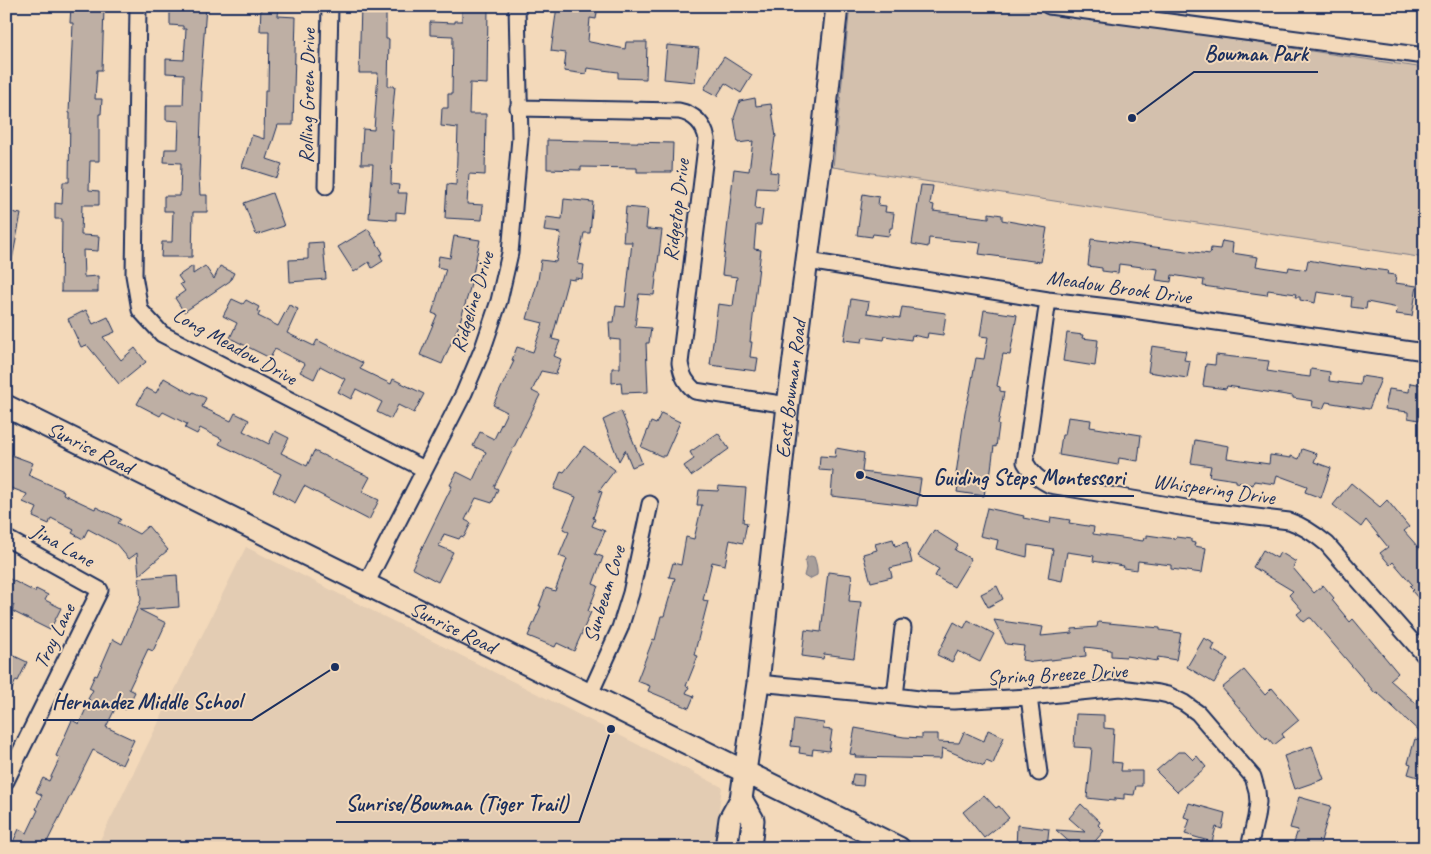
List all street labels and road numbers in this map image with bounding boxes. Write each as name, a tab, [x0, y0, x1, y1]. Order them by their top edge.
street label: Rolling Green Drive	[293, 27, 321, 164]
street label: Ridgetop Drive	[657, 156, 695, 262]
street label: Ridgeline Drive	[444, 247, 500, 356]
street label: Meadow Brook Drive	[1045, 264, 1195, 310]
street label: Long Meadow Drive	[168, 301, 303, 391]
street label: East Bowman Road	[769, 316, 812, 459]
street label: Sunrise Road	[43, 415, 141, 482]
street label: Whispering Drive	[1152, 468, 1278, 511]
street label: Jina Lane	[26, 517, 101, 574]
street label: Sunbeam Cove	[577, 541, 631, 645]
street label: Sunrise Road	[406, 595, 504, 661]
street label: Troy Lane	[27, 598, 81, 673]
street label: Spring Breeze Drive	[986, 657, 1129, 691]

